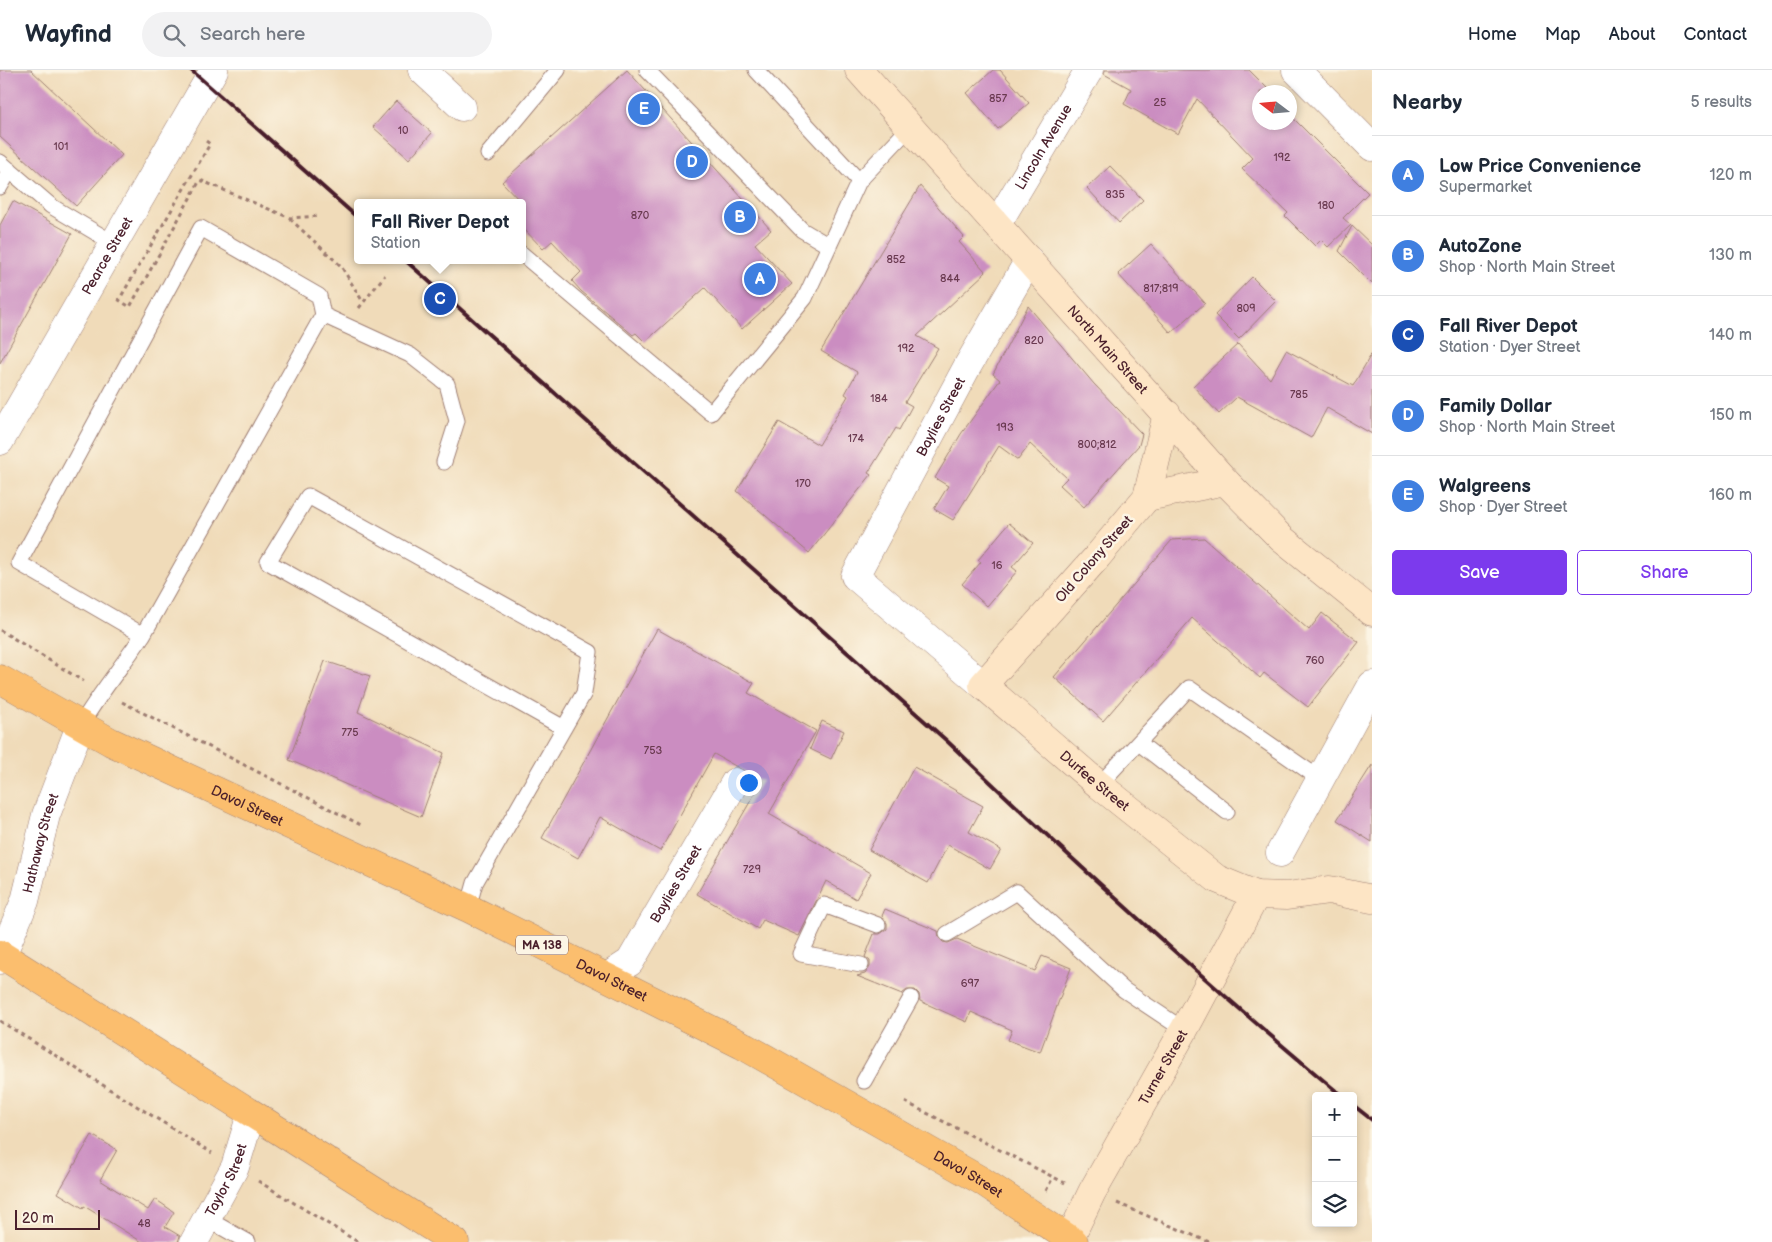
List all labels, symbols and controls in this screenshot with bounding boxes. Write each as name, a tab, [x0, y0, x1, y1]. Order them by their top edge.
search box	[142, 12, 492, 57]
text: Wayfind	[25, 20, 112, 49]
icon: search	[160, 21, 188, 49]
text: Search here	[200, 23, 305, 46]
text: Home	[1468, 24, 1517, 45]
text: Map	[1545, 24, 1581, 45]
text: About	[1609, 24, 1656, 45]
text: Contact	[1684, 24, 1747, 45]
north arrow	[1252, 85, 1297, 130]
pin: E	[628, 90, 660, 128]
text: Nearby	[1392, 90, 1462, 115]
house number: 857	[989, 92, 1008, 105]
text: 5 results	[1690, 93, 1752, 112]
house number: 25	[1154, 96, 1166, 109]
street label: Lincoln Avenue	[1011, 101, 1075, 193]
house number: 10	[398, 124, 409, 137]
house number: 101	[54, 140, 68, 153]
pin: D	[676, 143, 708, 181]
house number: 192	[1273, 151, 1291, 164]
text: Low Price Convenience	[1439, 155, 1641, 178]
text: A	[1403, 166, 1413, 185]
text: 120 m	[1709, 166, 1752, 185]
text: Supermarket	[1439, 178, 1532, 197]
house number: 835	[1105, 188, 1125, 201]
pin: B	[724, 198, 756, 236]
popup	[354, 199, 526, 264]
house number: 180	[1317, 199, 1335, 212]
house number: 870	[631, 209, 650, 222]
text: Fall River Depot	[371, 211, 509, 234]
street label: Pearce Street	[78, 213, 136, 298]
text: Station	[371, 234, 421, 253]
text: AutoZone	[1439, 235, 1522, 258]
text: B	[1402, 246, 1414, 265]
text: 130 m	[1709, 246, 1752, 265]
house number: 852	[886, 253, 906, 266]
text: Shop · North Main Street	[1439, 258, 1615, 277]
pin: A	[744, 260, 776, 298]
house number: 844	[940, 272, 960, 285]
pin: C	[424, 280, 456, 318]
house number: 817;819	[1143, 282, 1179, 295]
street label: North Main Street	[1064, 302, 1152, 398]
house number: 809	[1236, 302, 1256, 315]
text: Fall River Depot	[1439, 315, 1578, 338]
text: C	[1402, 326, 1414, 345]
text: 140 m	[1709, 326, 1752, 345]
house number: 820	[1024, 334, 1044, 347]
text: Station · Dyer Street	[1439, 338, 1581, 357]
house number: 192	[897, 342, 915, 355]
street label: Baylies Street	[912, 373, 969, 459]
house number: 785	[1290, 388, 1308, 401]
house number: 184	[870, 392, 888, 405]
text: Family Dollar	[1439, 395, 1552, 418]
text: D	[1402, 406, 1414, 425]
text: 150 m	[1710, 406, 1752, 425]
text: Shop · North Main Street	[1439, 418, 1615, 437]
house number: 193	[996, 421, 1014, 434]
house number: 174	[848, 432, 864, 445]
house number: 800;812	[1078, 438, 1117, 451]
text: Walgreens	[1439, 475, 1531, 498]
house number: 170	[795, 477, 812, 490]
text: E	[1403, 486, 1413, 505]
text: 160 m	[1709, 486, 1752, 505]
text: Shop · Dyer Street	[1439, 498, 1567, 517]
street label: Old Colony Street	[1052, 512, 1137, 606]
button: Save	[1392, 550, 1567, 595]
button: Share	[1577, 550, 1752, 595]
house number: 16	[992, 559, 1003, 572]
house number: 760	[1306, 654, 1325, 667]
house number: 775	[341, 726, 359, 739]
house number: 753	[644, 744, 662, 757]
street label: Durfee Street	[1056, 747, 1134, 815]
your location	[736, 770, 762, 796]
street label: Davol Street	[209, 781, 287, 830]
street label: Hathaway Street	[19, 790, 62, 895]
street label: Baylies Street	[646, 841, 705, 926]
house number: 729	[743, 863, 761, 876]
road number: MA 138	[516, 936, 568, 954]
street label: Davol Street	[573, 955, 651, 1005]
house number: 697	[961, 977, 980, 990]
street label: Turner Street	[1135, 1026, 1191, 1108]
map controls	[1312, 1092, 1357, 1227]
button: +	[1312, 1092, 1357, 1137]
button: −	[1312, 1137, 1357, 1182]
street label: Taylor Street	[201, 1141, 250, 1219]
street label: Davol Street	[931, 1147, 1007, 1201]
button: layers	[1312, 1182, 1357, 1227]
scale bar	[15, 1207, 100, 1230]
text: 20 m	[22, 1210, 54, 1227]
house number: 48	[137, 1217, 151, 1230]

